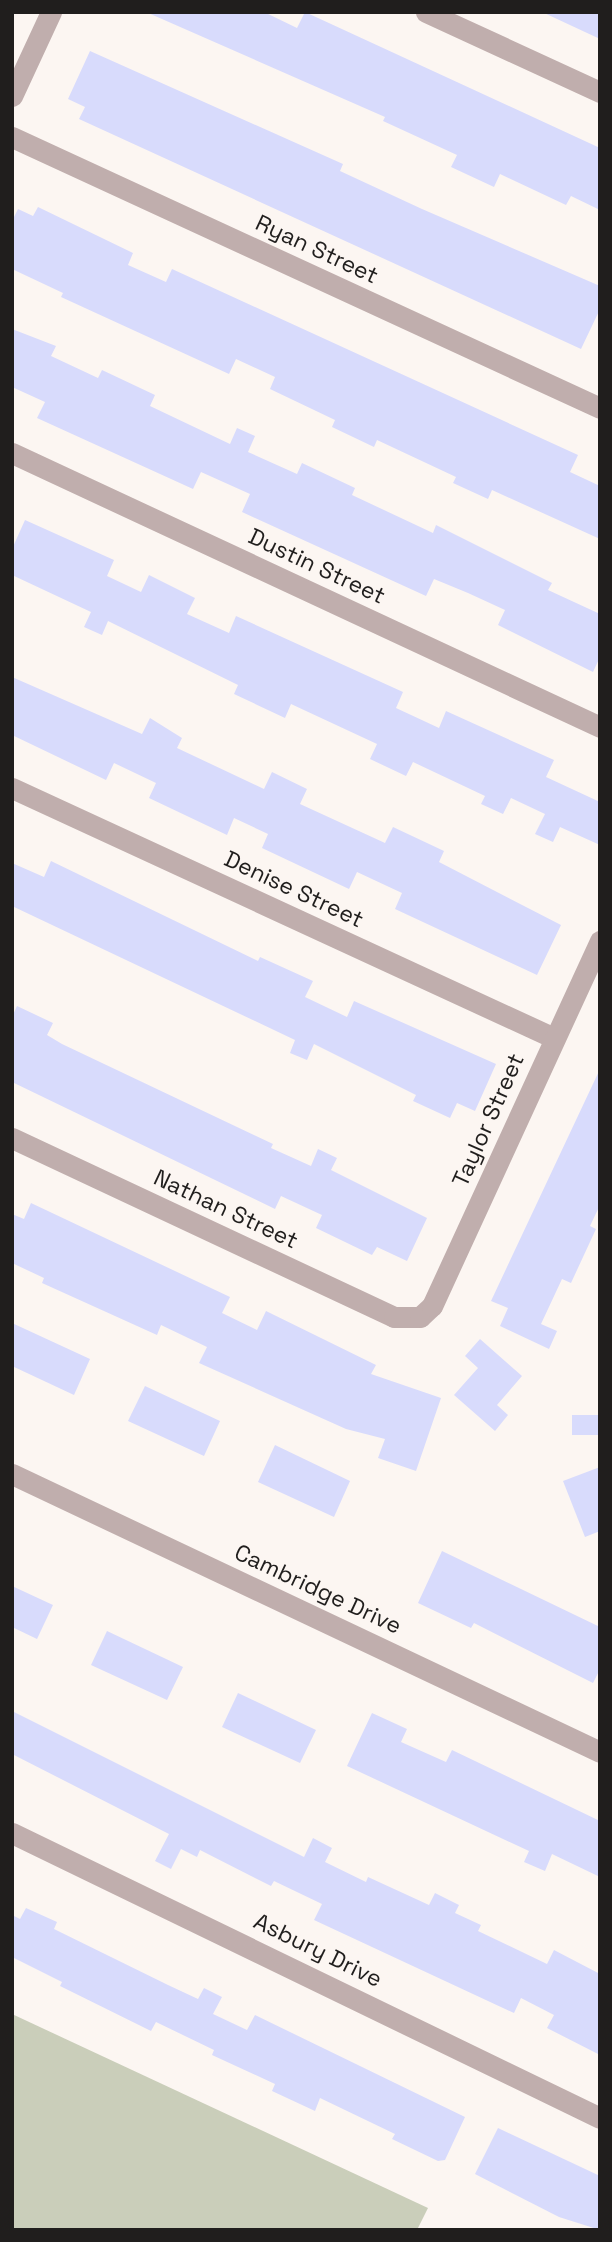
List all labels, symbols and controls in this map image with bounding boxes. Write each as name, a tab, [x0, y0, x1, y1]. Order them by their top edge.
street label: Ryan Street	[251, 209, 383, 289]
street label: Dustin Street	[244, 522, 390, 610]
street label: Denise Street	[220, 845, 368, 933]
street label: Taylor Street	[446, 1049, 530, 1191]
street label: Nathan Street	[149, 1164, 303, 1254]
street label: Cambridge Drive	[230, 1538, 406, 1640]
street label: Asbury Drive	[249, 1907, 387, 1993]

